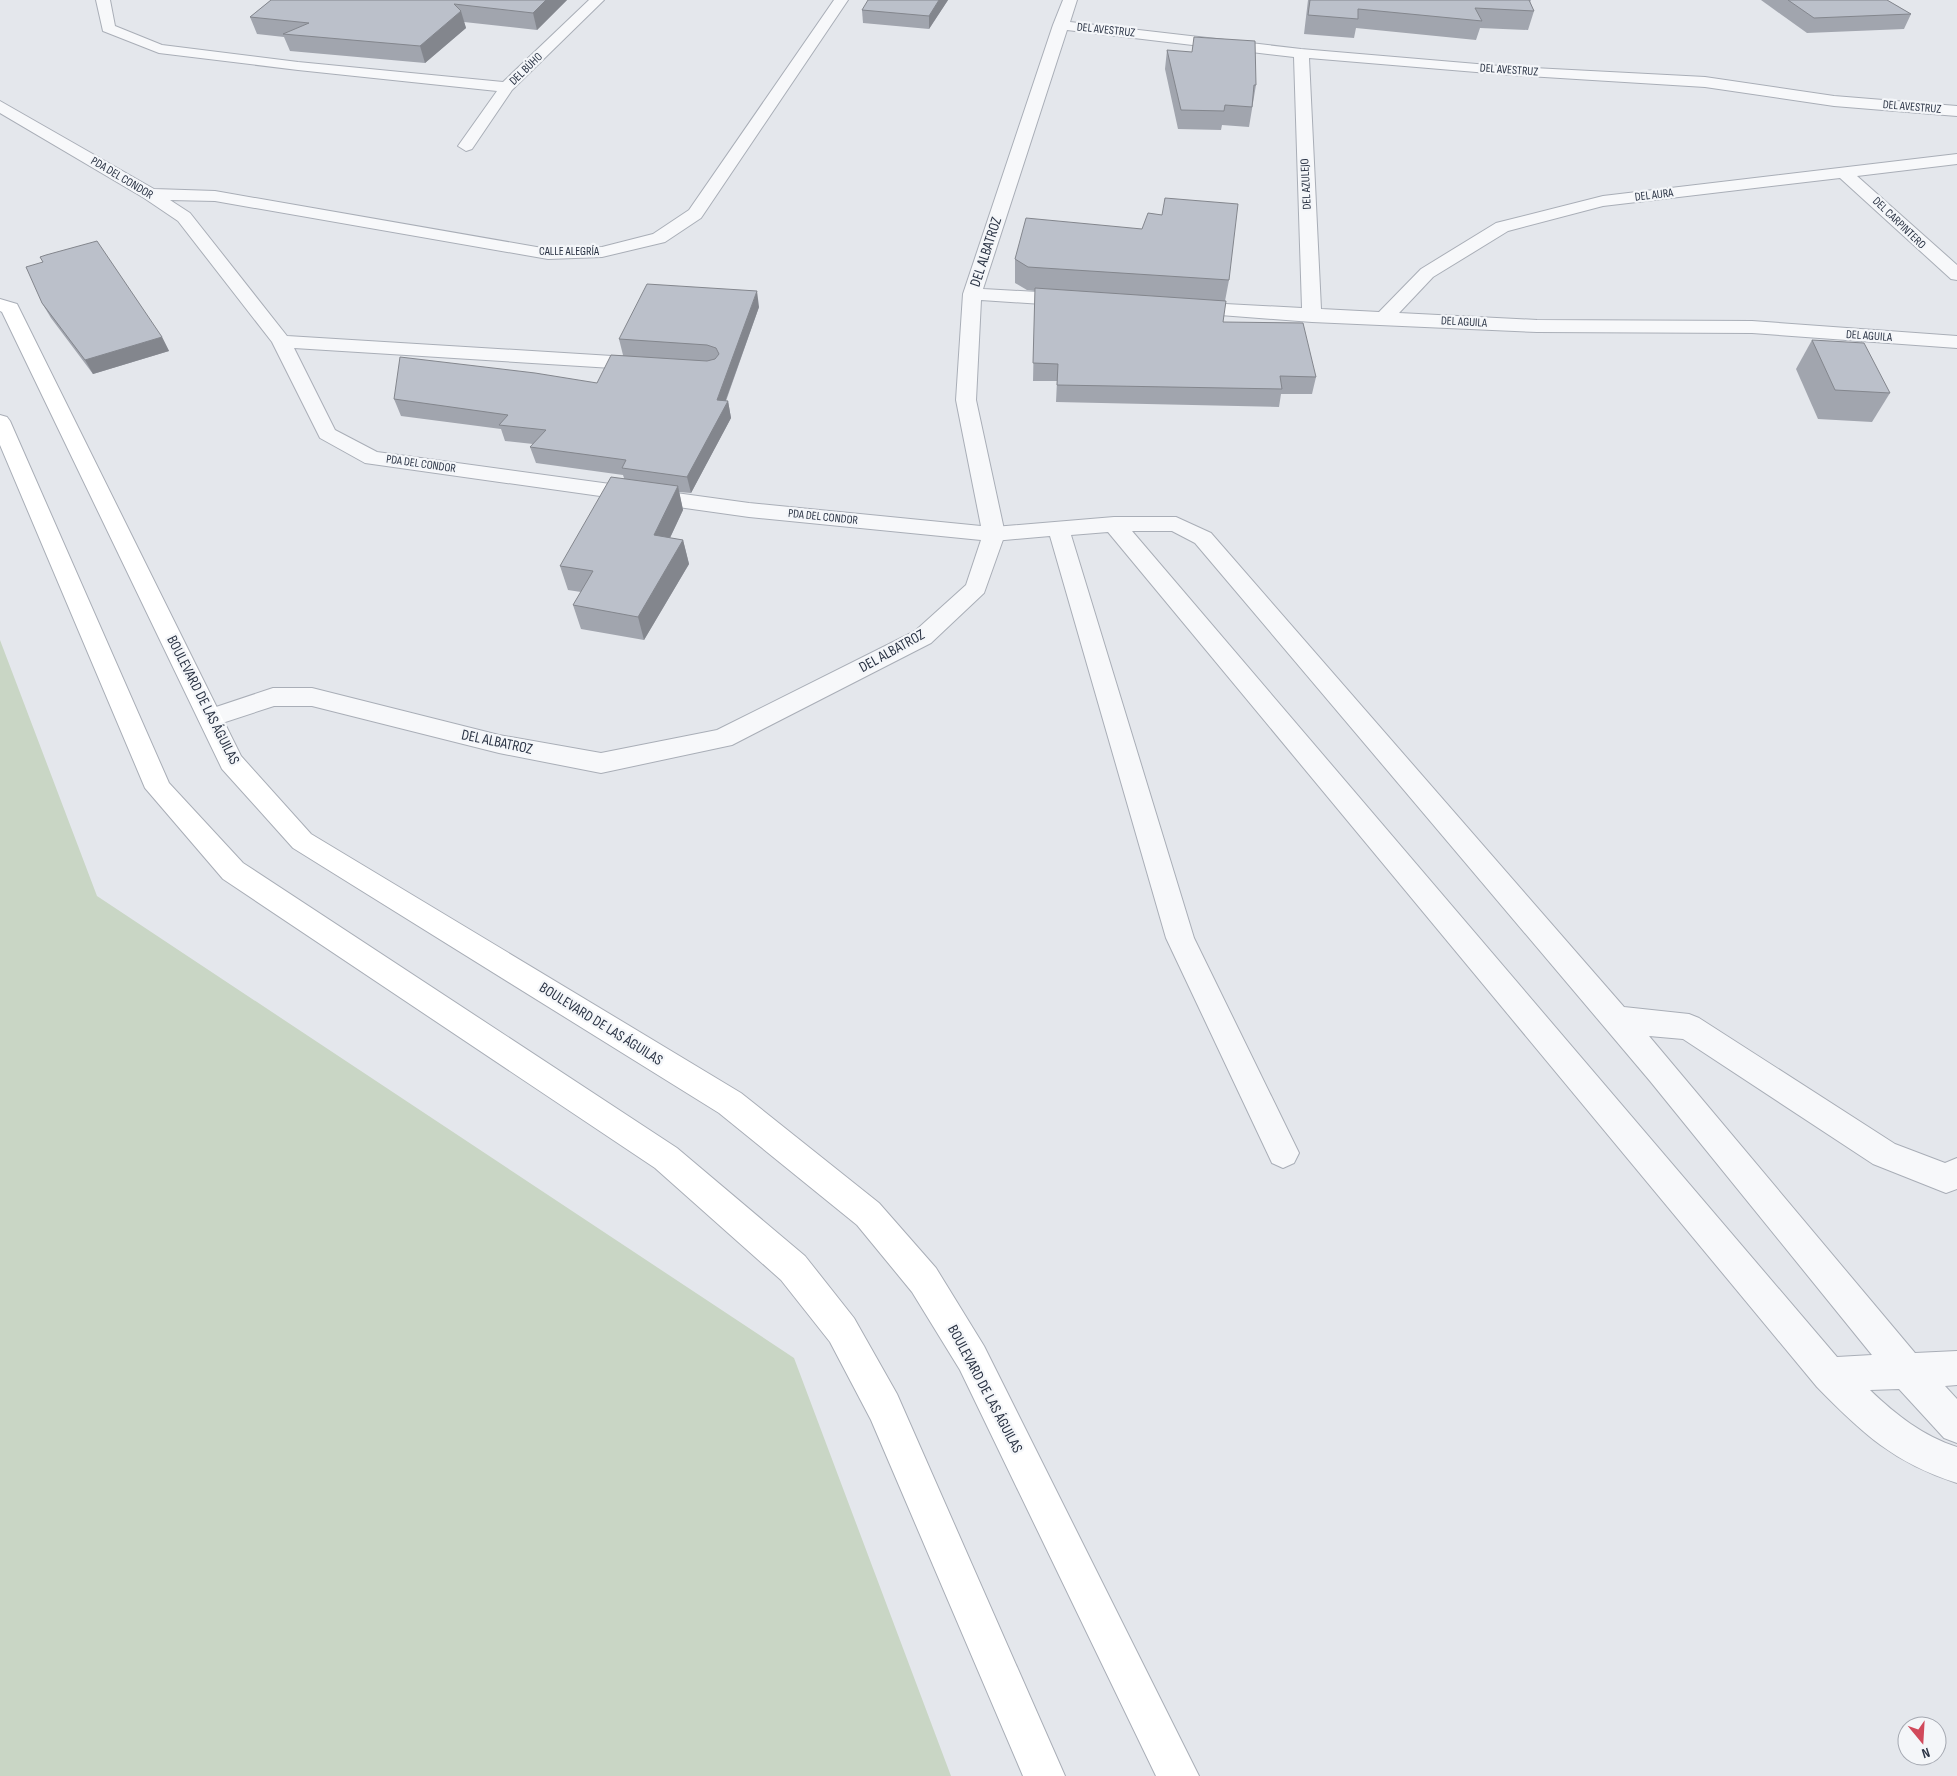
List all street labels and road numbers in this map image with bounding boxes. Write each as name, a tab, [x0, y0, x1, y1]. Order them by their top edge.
street label: DEL AVESTRUZ	[1076, 19, 1136, 41]
street label: DEL BÚHO	[506, 49, 546, 88]
street label: DEL AVESTRUZ	[1479, 60, 1539, 80]
street label: DEL AVESTRUZ	[1882, 97, 1942, 117]
street label: PDA DEL CONDOR	[88, 153, 156, 203]
street label: DEL AZULEJO	[1297, 158, 1315, 210]
street label: DEL AURA	[1634, 185, 1675, 205]
street label: DEL CARPINTERO	[1869, 194, 1929, 252]
street label: DEL ALBATROZ	[966, 215, 1006, 289]
street label: CALLE ALEGRÍA	[539, 244, 600, 259]
street label: DEL AGUILA	[1440, 313, 1488, 331]
street label: DEL AGUILA	[1845, 327, 1893, 345]
street label: PDA DEL CONDOR	[385, 452, 457, 476]
street label: PDA DEL CONDOR	[787, 506, 859, 528]
street label: DEL ALBATROZ	[856, 625, 928, 677]
street label: BOULEVARD DE LAS ÁGUILAS	[162, 632, 244, 768]
street label: DEL ALBATROZ	[460, 725, 534, 759]
street label: BOULEVARD DE LAS ÁGUILAS	[536, 978, 666, 1070]
street label: BOULEVARD DE LAS ÁGUILAS	[943, 1322, 1027, 1456]

